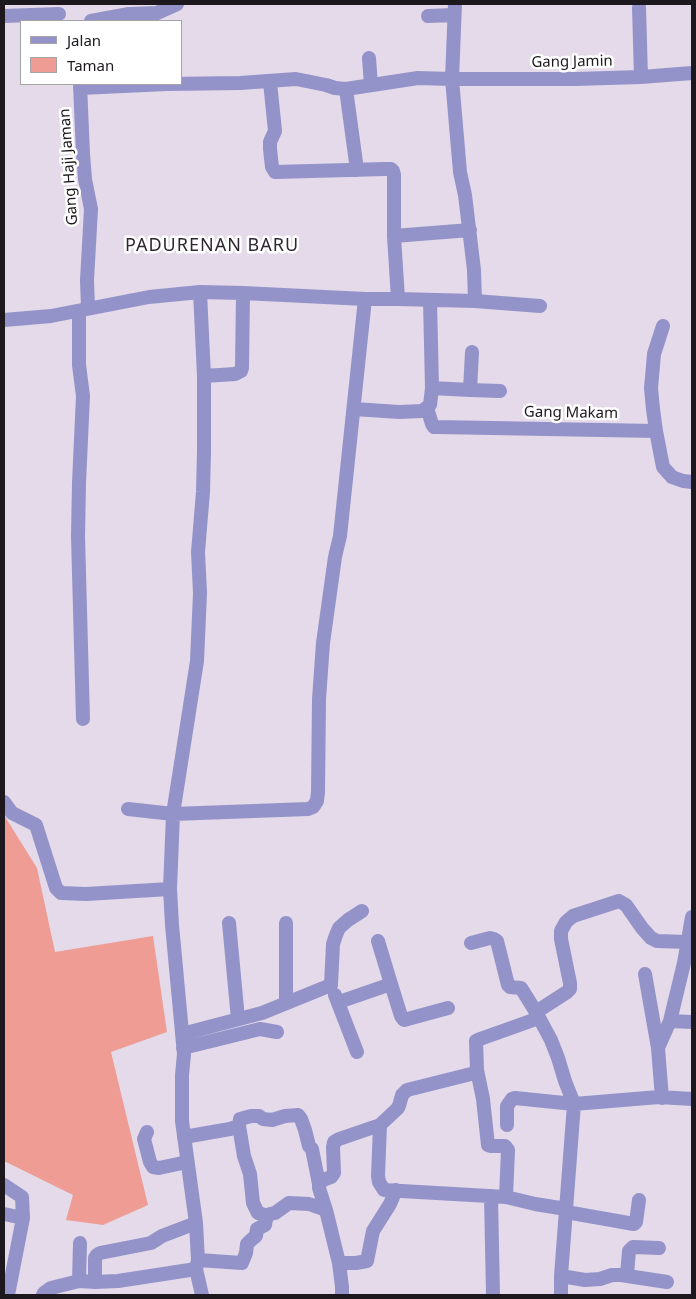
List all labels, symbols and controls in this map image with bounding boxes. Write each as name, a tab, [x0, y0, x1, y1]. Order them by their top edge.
legend	[20, 20, 182, 85]
text: Jalan	[67, 30, 101, 50]
street label: Gang Jamin	[531, 52, 613, 72]
text: Taman	[67, 55, 114, 75]
street label: Gang Haji Jaman	[56, 108, 82, 226]
district label: PADURENAN BARU	[123, 235, 301, 257]
street label: Gang Makam	[524, 403, 618, 423]

